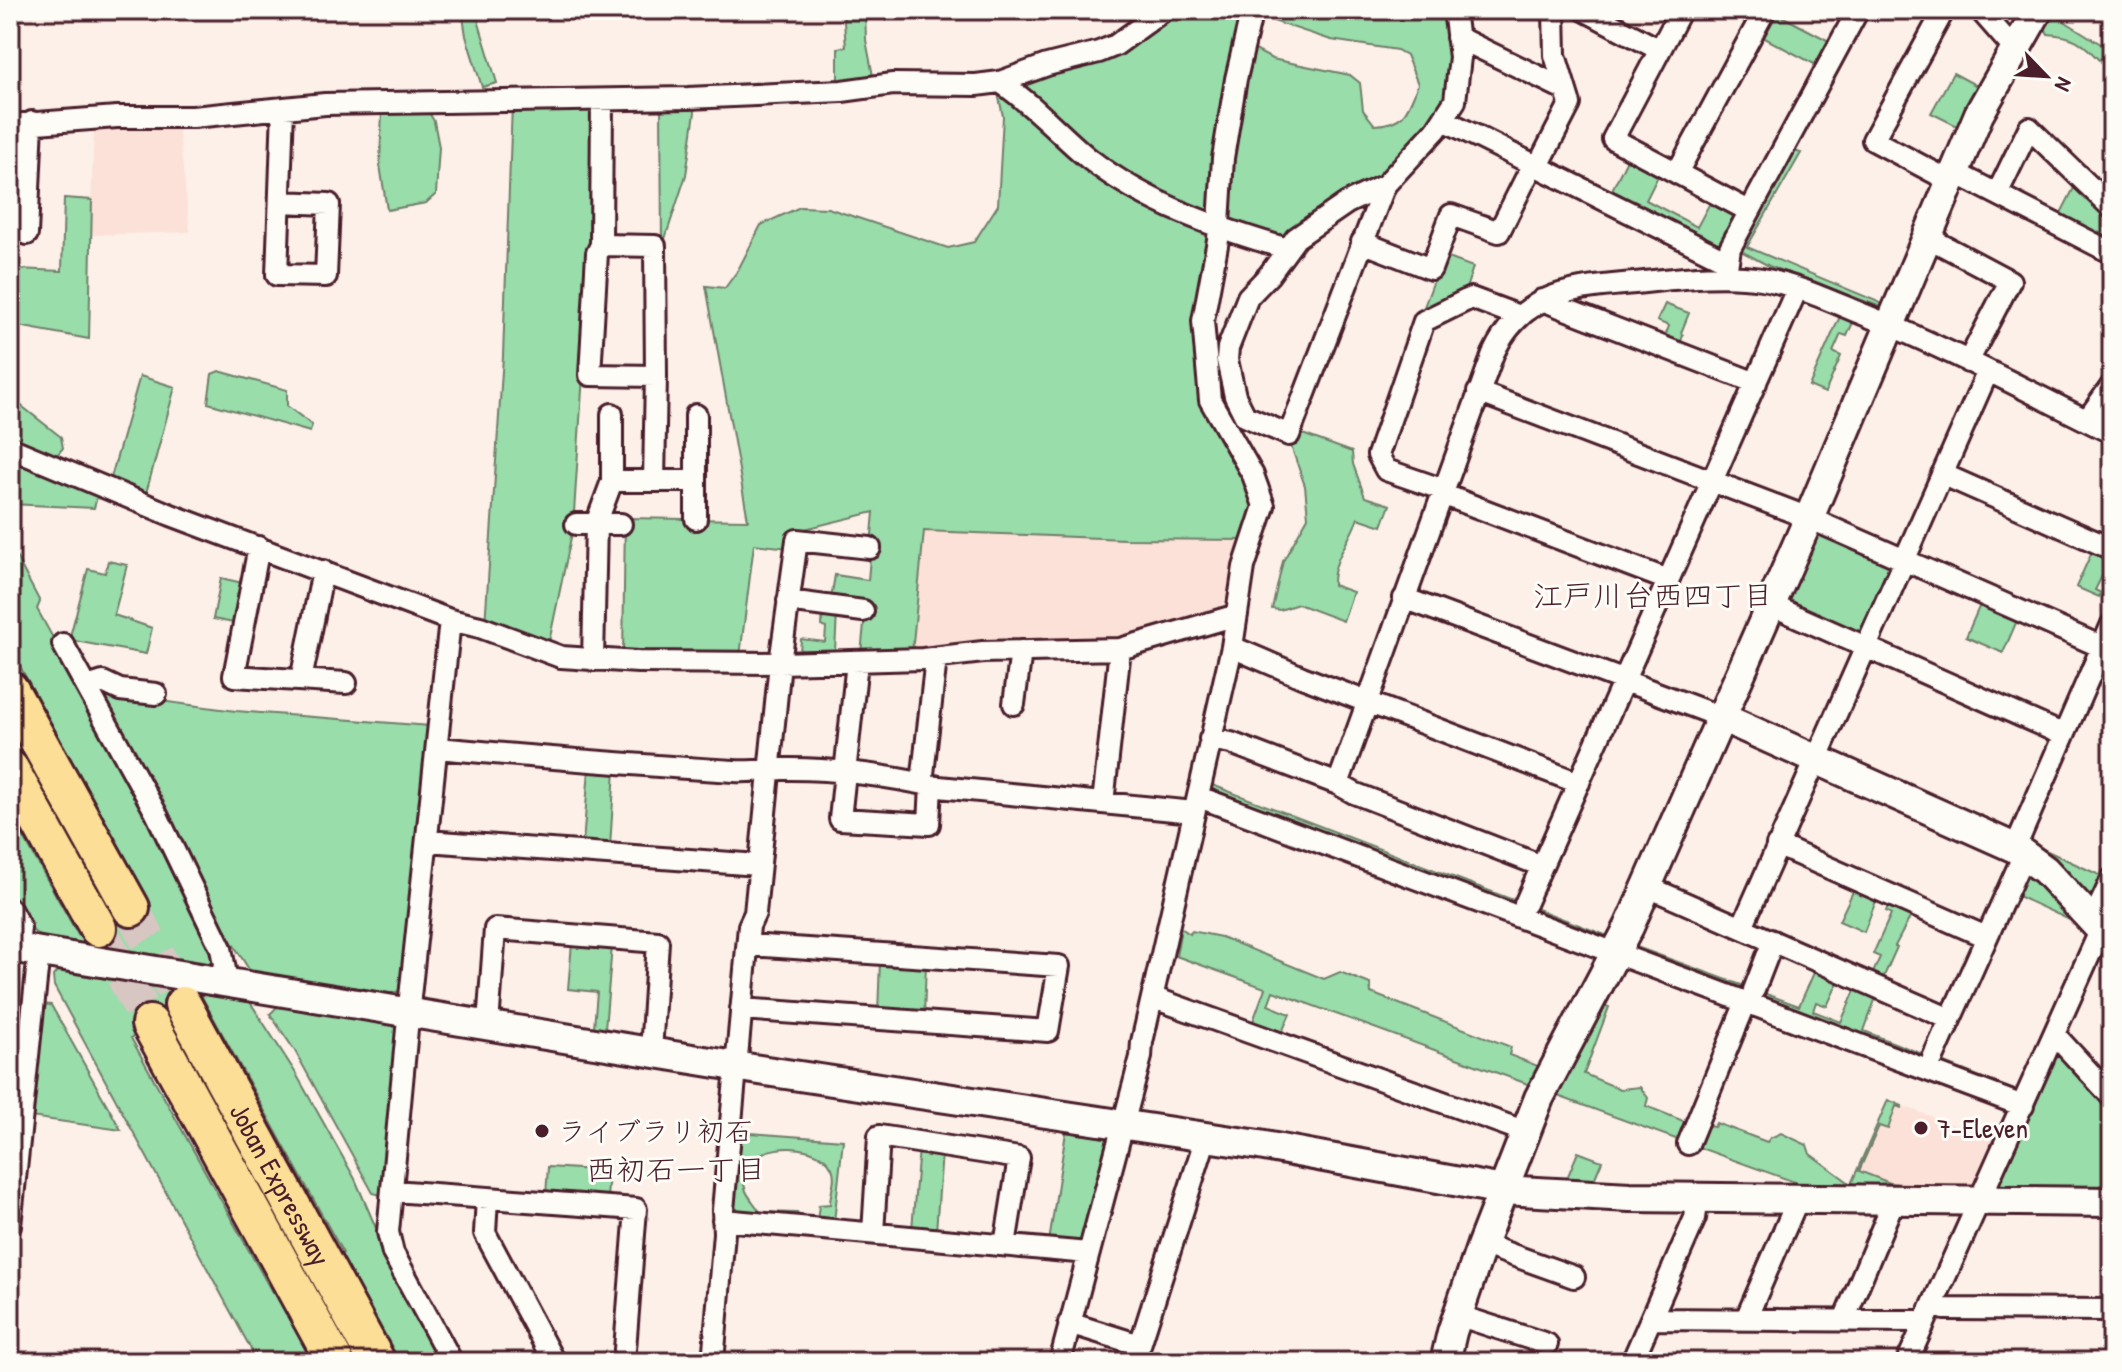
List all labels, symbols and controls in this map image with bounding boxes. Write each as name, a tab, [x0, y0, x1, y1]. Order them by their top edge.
north arrow	[2006, 36, 2086, 116]
text: N	[2048, 73, 2080, 96]
district label: 江戸川台西四丁目	[1533, 575, 1773, 615]
street label: Joban Expressway	[221, 1096, 340, 1272]
place label: 7-Eleven	[1937, 1109, 2028, 1147]
place label: ライブラリ初石	[558, 1112, 753, 1150]
marker: 7-Eleven	[1912, 1119, 1930, 1137]
marker: ライブラリ初石	[533, 1122, 551, 1140]
district label: 西初石一丁目	[586, 1149, 766, 1189]

